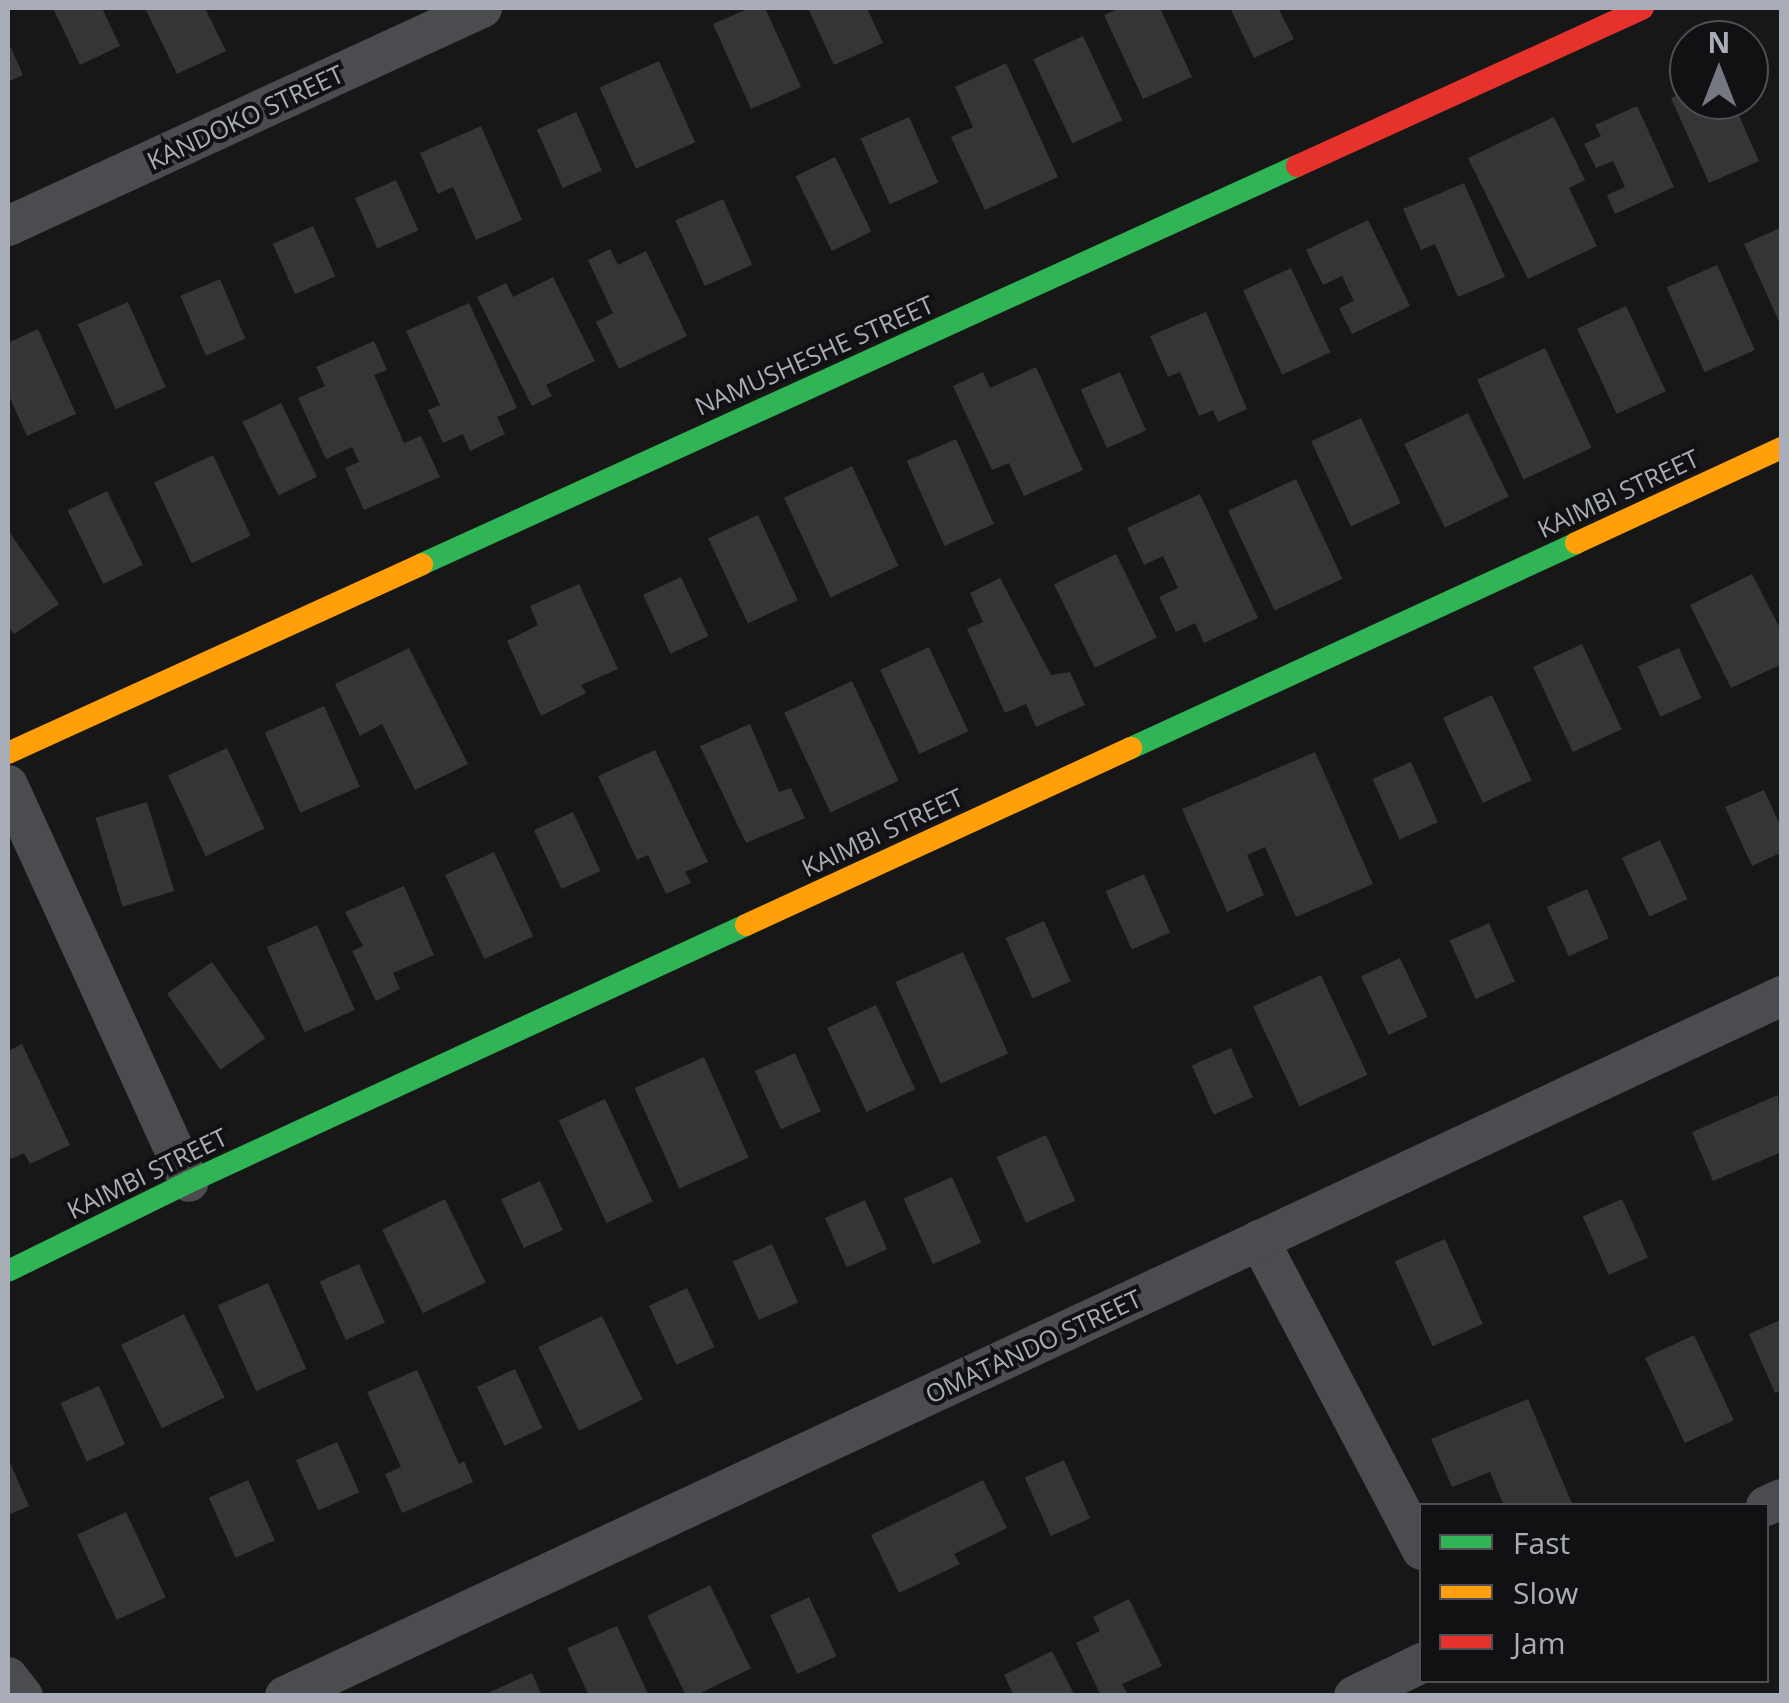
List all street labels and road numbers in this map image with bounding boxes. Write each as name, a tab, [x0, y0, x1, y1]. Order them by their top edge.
street label: KANDOKO STREET	[142, 58, 348, 176]
street label: NAMUSHESHE STREET	[690, 289, 938, 421]
street label: KAIMBI STREET	[1533, 442, 1703, 544]
street label: KAIMBI STREET	[797, 781, 967, 883]
street label: KAIMBI STREET	[62, 1121, 232, 1225]
street label: OMATANDO STREET	[920, 1283, 1146, 1409]

